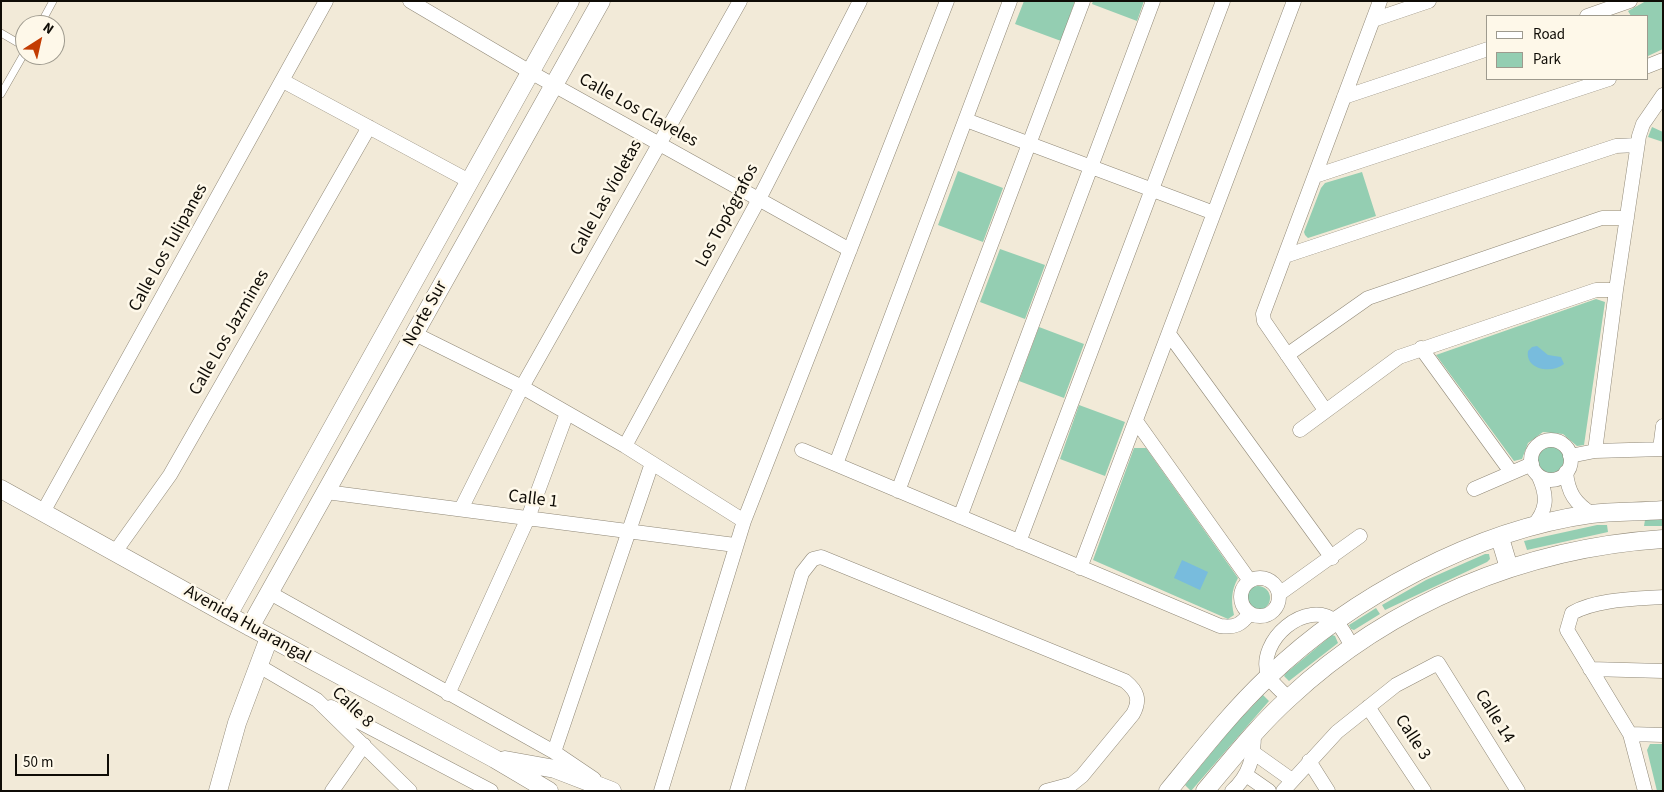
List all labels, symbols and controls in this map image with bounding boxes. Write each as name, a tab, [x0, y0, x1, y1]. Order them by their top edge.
north arrow	[15, 15, 65, 65]
legend	[1486, 15, 1649, 80]
text: N	[38, 18, 58, 39]
text: Road	[1533, 24, 1565, 45]
text: Park	[1533, 49, 1561, 70]
street label: Calle Los Claveles	[575, 69, 701, 153]
street label: Calle Las Violetas	[566, 136, 648, 260]
street label: Los Topógrafos	[692, 161, 764, 271]
street label: Calle Los Tulipanes	[125, 180, 213, 316]
street label: Calle Los Jazmines	[185, 266, 275, 400]
street label: Norte Sur	[399, 277, 453, 351]
street label: Calle 1	[507, 486, 559, 514]
street label: Avenida Huarangal	[180, 581, 314, 669]
street label: Calle 8	[327, 683, 377, 733]
street label: Calle 14	[1469, 686, 1519, 748]
street label: Calle 3	[1389, 711, 1435, 765]
scale bar	[18, 744, 111, 776]
text: 50 m	[23, 752, 53, 773]

